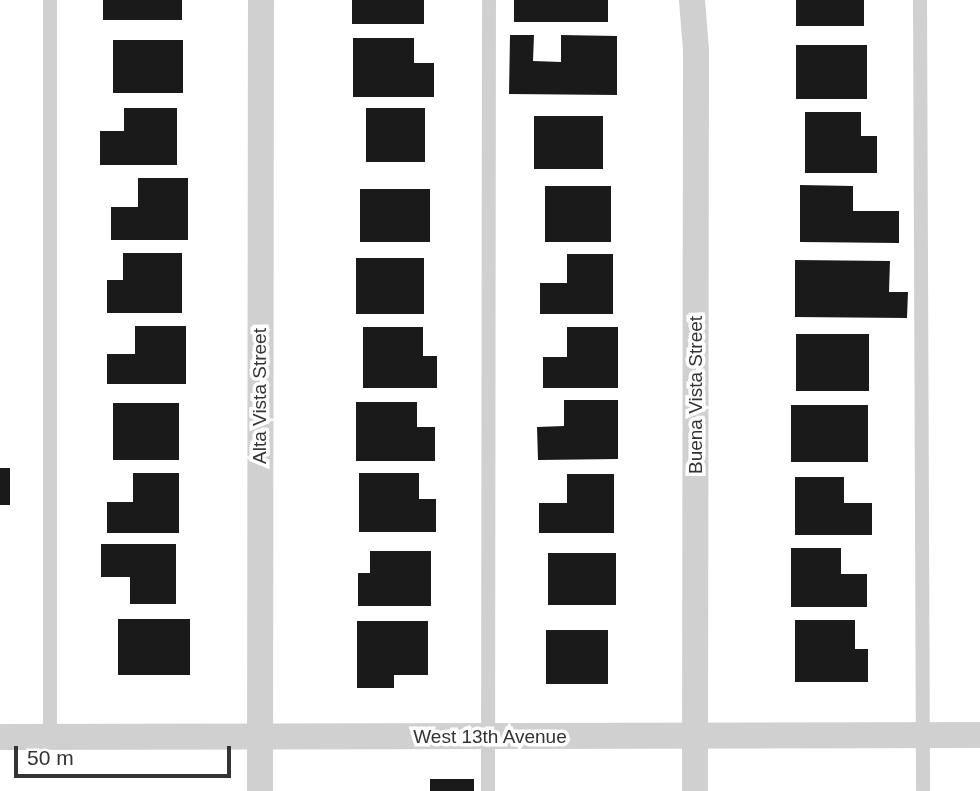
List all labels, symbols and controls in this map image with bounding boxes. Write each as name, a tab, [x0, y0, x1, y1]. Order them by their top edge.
street label: Buena Vista Street	[685, 316, 707, 474]
street label: Alta Vista Street	[249, 328, 271, 464]
street label: West 13th Avenue	[413, 726, 567, 748]
scale bar	[18, 732, 234, 776]
text: 50 m	[27, 746, 74, 769]

